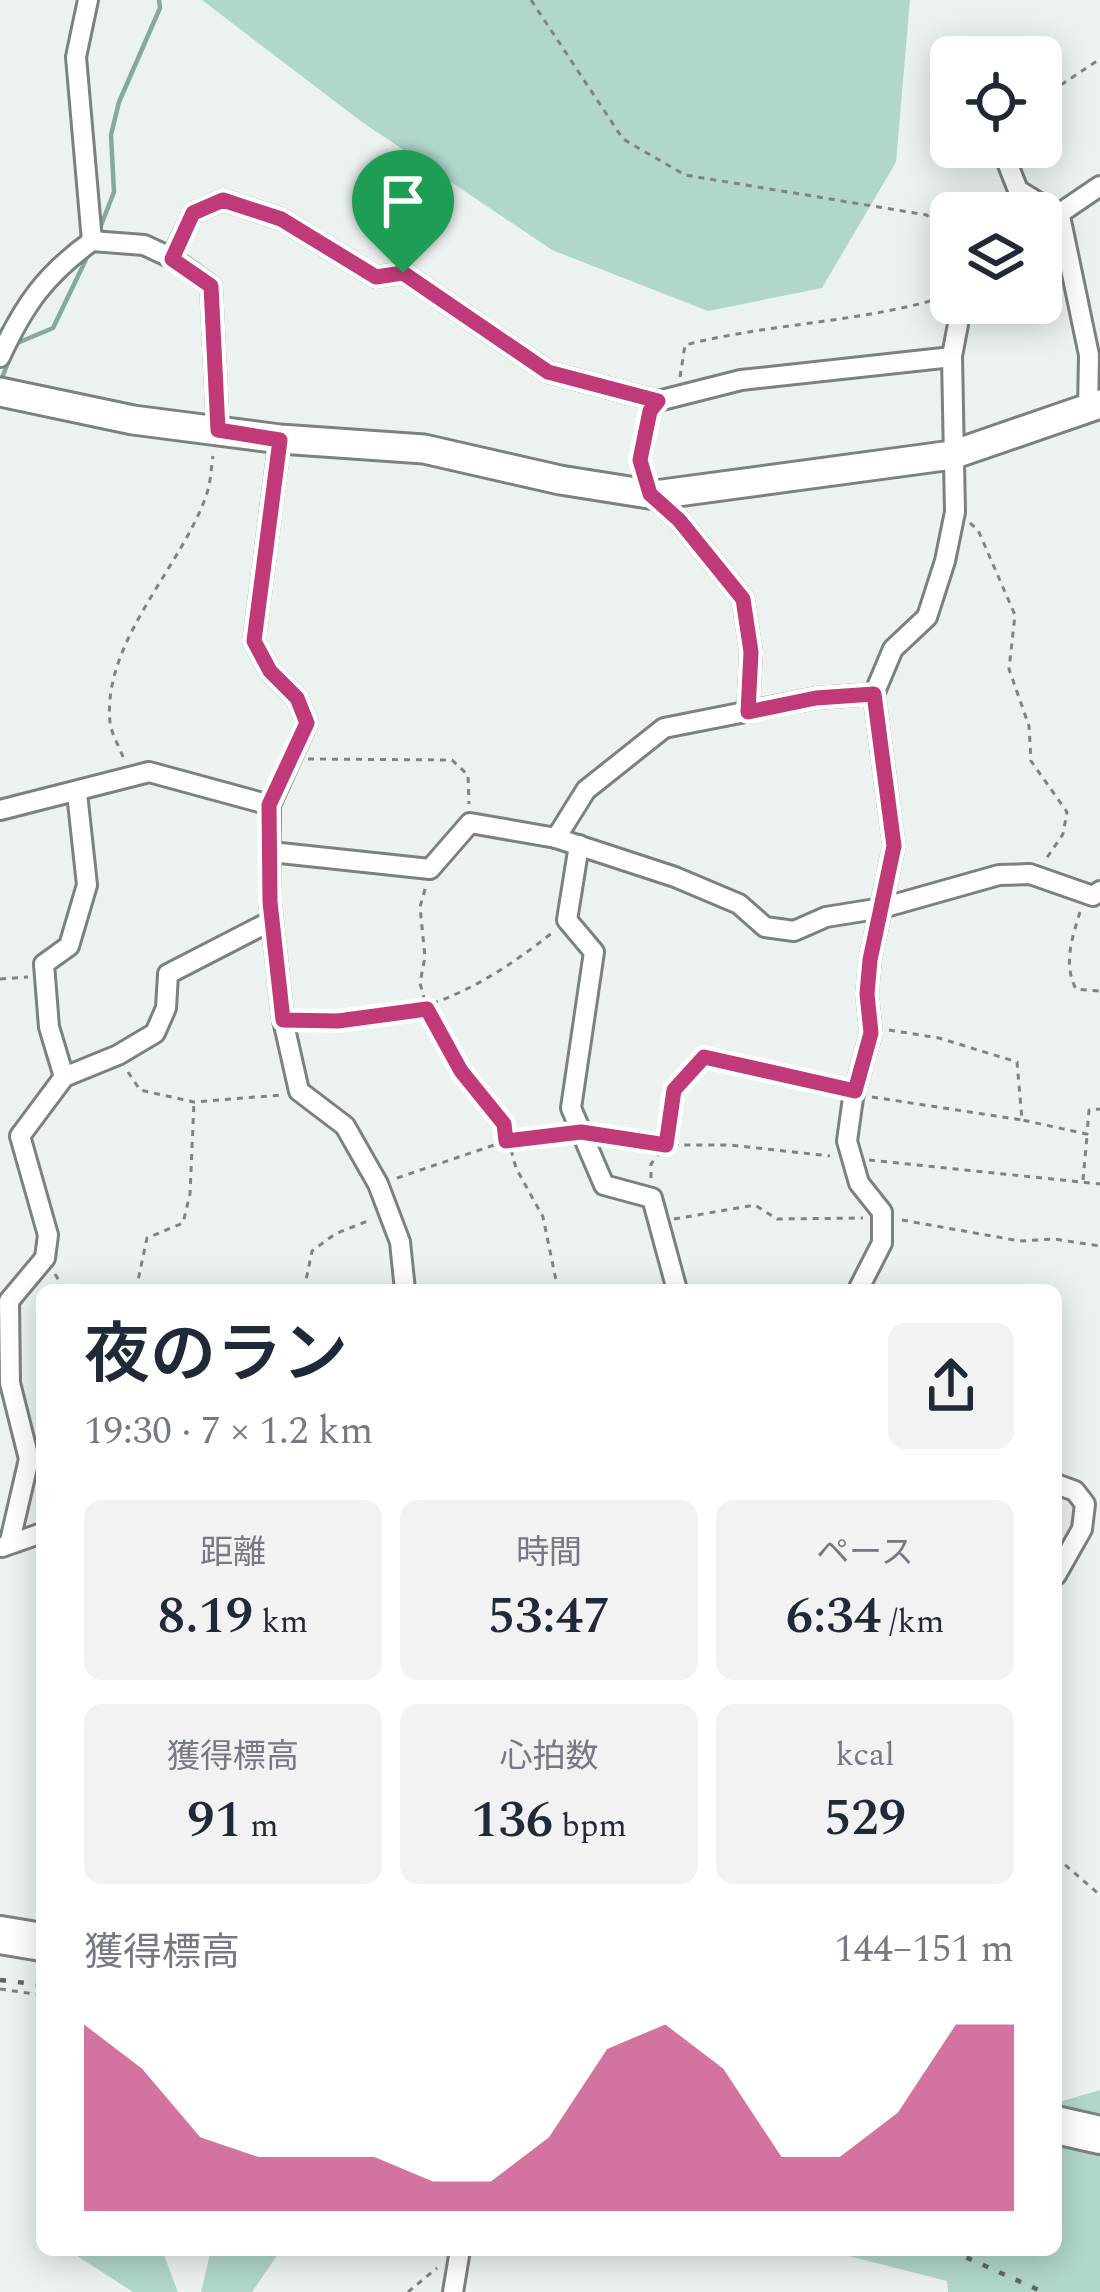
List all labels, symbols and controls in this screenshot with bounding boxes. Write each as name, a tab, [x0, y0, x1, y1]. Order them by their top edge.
map controls	[930, 36, 1062, 324]
button: locate	[930, 36, 1062, 168]
pin	[352, 150, 454, 273]
icon: arrive	[370, 168, 436, 234]
button: layers	[930, 192, 1062, 324]
text: 夜のラン	[84, 1306, 348, 1407]
button: share	[888, 1323, 1014, 1449]
text: 19:30 · 7 × 1.2 km	[84, 1402, 373, 1461]
text: 距離	[200, 1528, 266, 1578]
text: 時間	[516, 1528, 582, 1578]
text: ペース	[816, 1528, 914, 1578]
text: 8.19	[158, 1578, 253, 1656]
text: 53:47	[488, 1578, 610, 1656]
text: 6:34	[786, 1578, 881, 1656]
text: km	[253, 1597, 308, 1647]
text: /km	[881, 1597, 944, 1647]
text: kcal	[835, 1730, 895, 1780]
text: 獲得標高	[167, 1732, 299, 1782]
text: 心拍数	[500, 1732, 599, 1782]
text: 529	[824, 1780, 906, 1858]
text: 91	[187, 1782, 242, 1860]
text: 136	[471, 1782, 553, 1860]
text: m	[242, 1801, 279, 1851]
text: bpm	[553, 1801, 627, 1851]
text: 144–151 m	[834, 1920, 1014, 1979]
text: 獲得標高	[84, 1924, 240, 1983]

